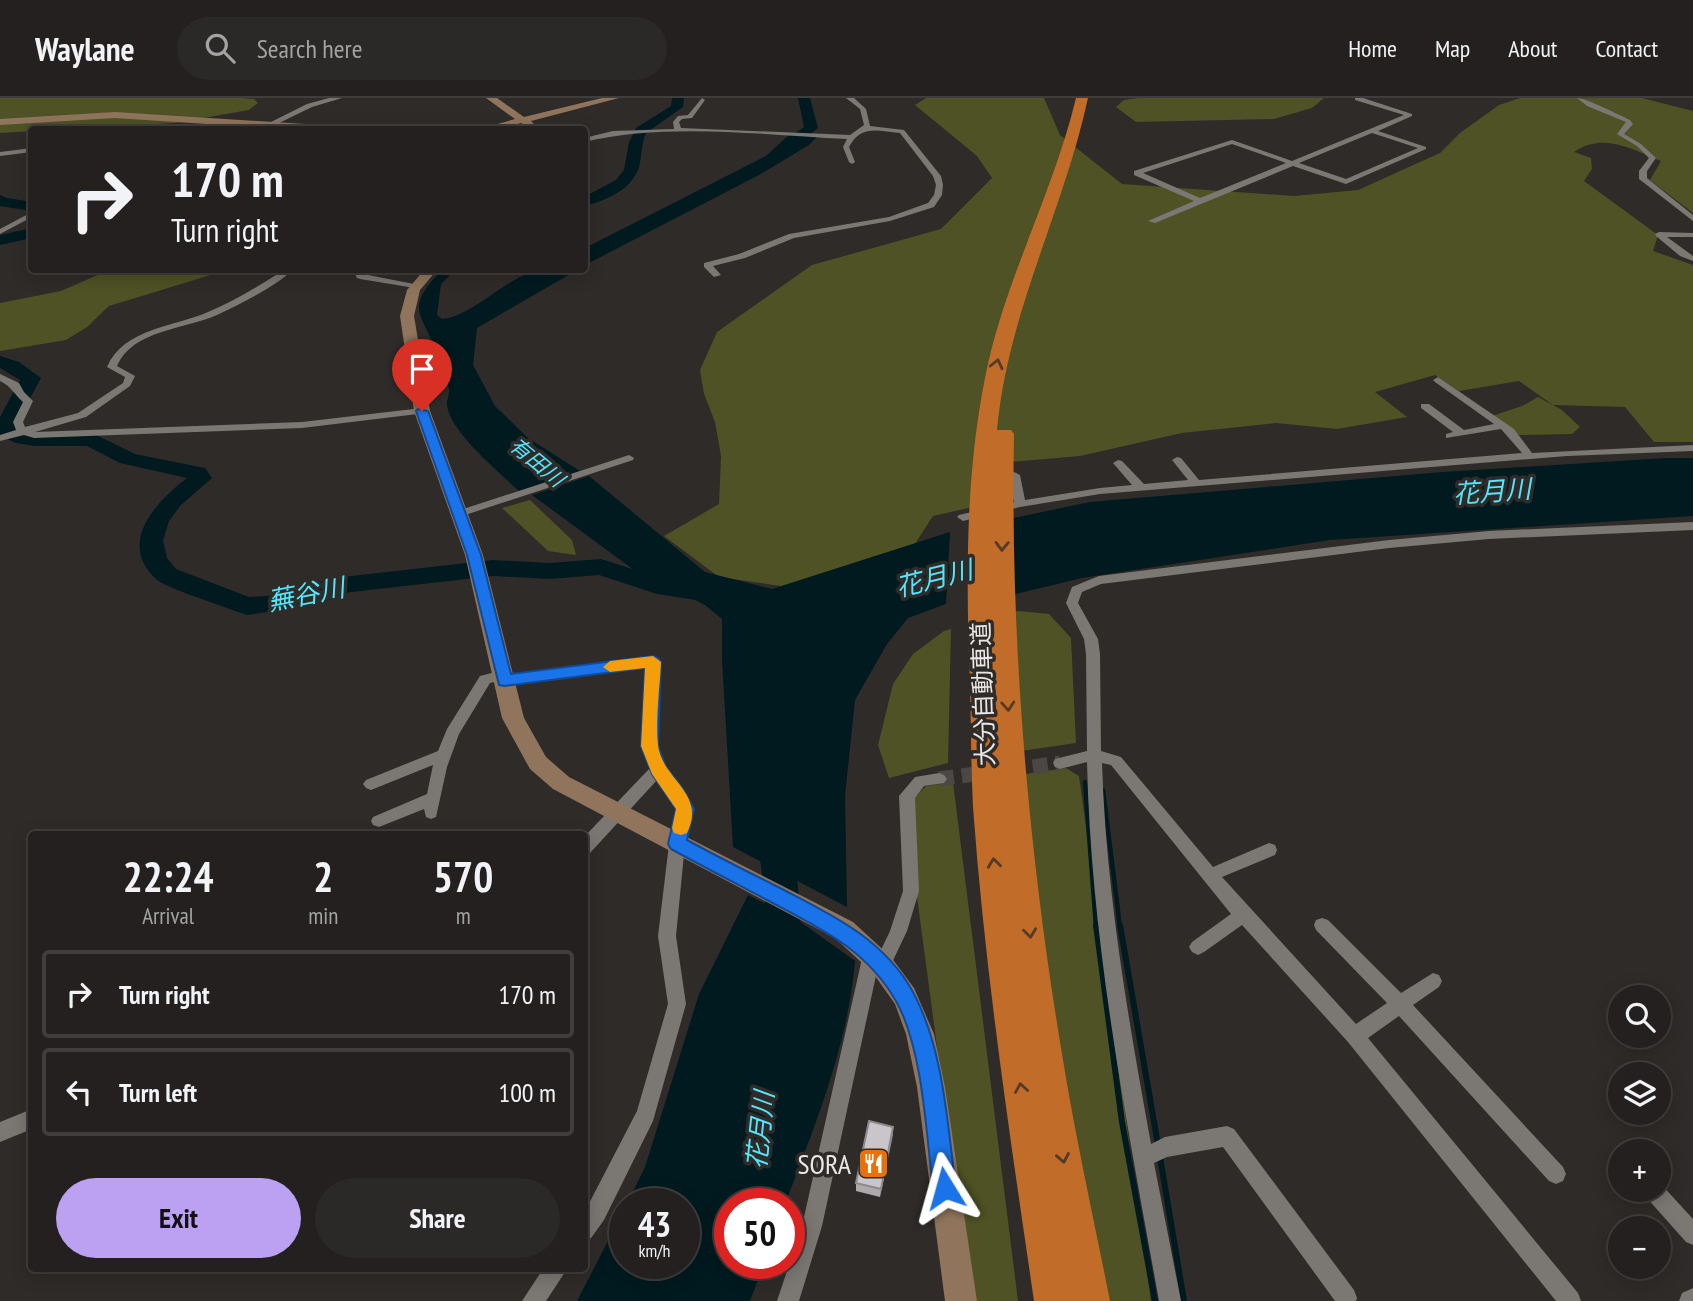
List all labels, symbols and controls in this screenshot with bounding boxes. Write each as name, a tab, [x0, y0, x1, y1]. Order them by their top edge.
search box	[177, 17, 667, 80]
text: Waylane	[35, 27, 135, 70]
icon: search	[201, 29, 239, 67]
text: Search here	[257, 32, 362, 65]
text: Home	[1348, 33, 1397, 64]
text: Map	[1435, 33, 1470, 64]
text: About	[1508, 33, 1557, 64]
text: Contact	[1595, 33, 1658, 64]
text: 170 m	[171, 147, 284, 211]
icon: right	[56, 154, 147, 245]
text: Turn right	[171, 209, 279, 251]
pin	[392, 339, 452, 411]
icon: arrive	[403, 350, 441, 388]
one-way arrow	[989, 358, 1003, 370]
water label: 有田川	[504, 431, 571, 494]
water label: 花月川	[1452, 472, 1535, 510]
one-way arrow	[994, 541, 1009, 552]
water label: 花月川	[892, 552, 979, 603]
water label: 蕪谷川	[265, 570, 350, 618]
street label: 大分自動車道	[965, 622, 1001, 766]
one-way arrow	[1000, 701, 1015, 712]
text: 22:24	[123, 849, 214, 904]
text: 2	[313, 849, 333, 904]
text: 570	[433, 849, 493, 904]
one-way arrow	[986, 857, 1001, 868]
text: Arrival	[142, 901, 194, 930]
text: min	[308, 901, 338, 930]
text: m	[456, 901, 471, 930]
one-way arrow	[1022, 927, 1037, 939]
icon: right	[60, 975, 98, 1013]
text: Turn right	[119, 978, 210, 1011]
text: 170 m	[498, 978, 556, 1011]
map controls	[1608, 985, 1671, 1279]
button: search	[1608, 985, 1671, 1048]
button: layers	[1608, 1062, 1671, 1125]
icon: left	[60, 1073, 98, 1111]
text: Turn left	[119, 1076, 197, 1109]
text: 100 m	[498, 1076, 556, 1109]
one-way arrow	[1014, 1083, 1029, 1094]
water label: 花月川	[740, 1087, 781, 1171]
button: +	[1608, 1139, 1671, 1202]
place label: SORA	[798, 1145, 852, 1182]
restaurant icon: SORA	[857, 1146, 891, 1180]
position arrow	[908, 1151, 982, 1225]
one-way arrow	[1055, 1152, 1070, 1164]
button: Exit	[56, 1178, 301, 1258]
button: Share	[315, 1178, 560, 1258]
speed limit sign: 50	[714, 1188, 805, 1279]
text: 43	[638, 1201, 671, 1247]
button: −	[1608, 1216, 1671, 1279]
text: km/h	[639, 1239, 670, 1262]

